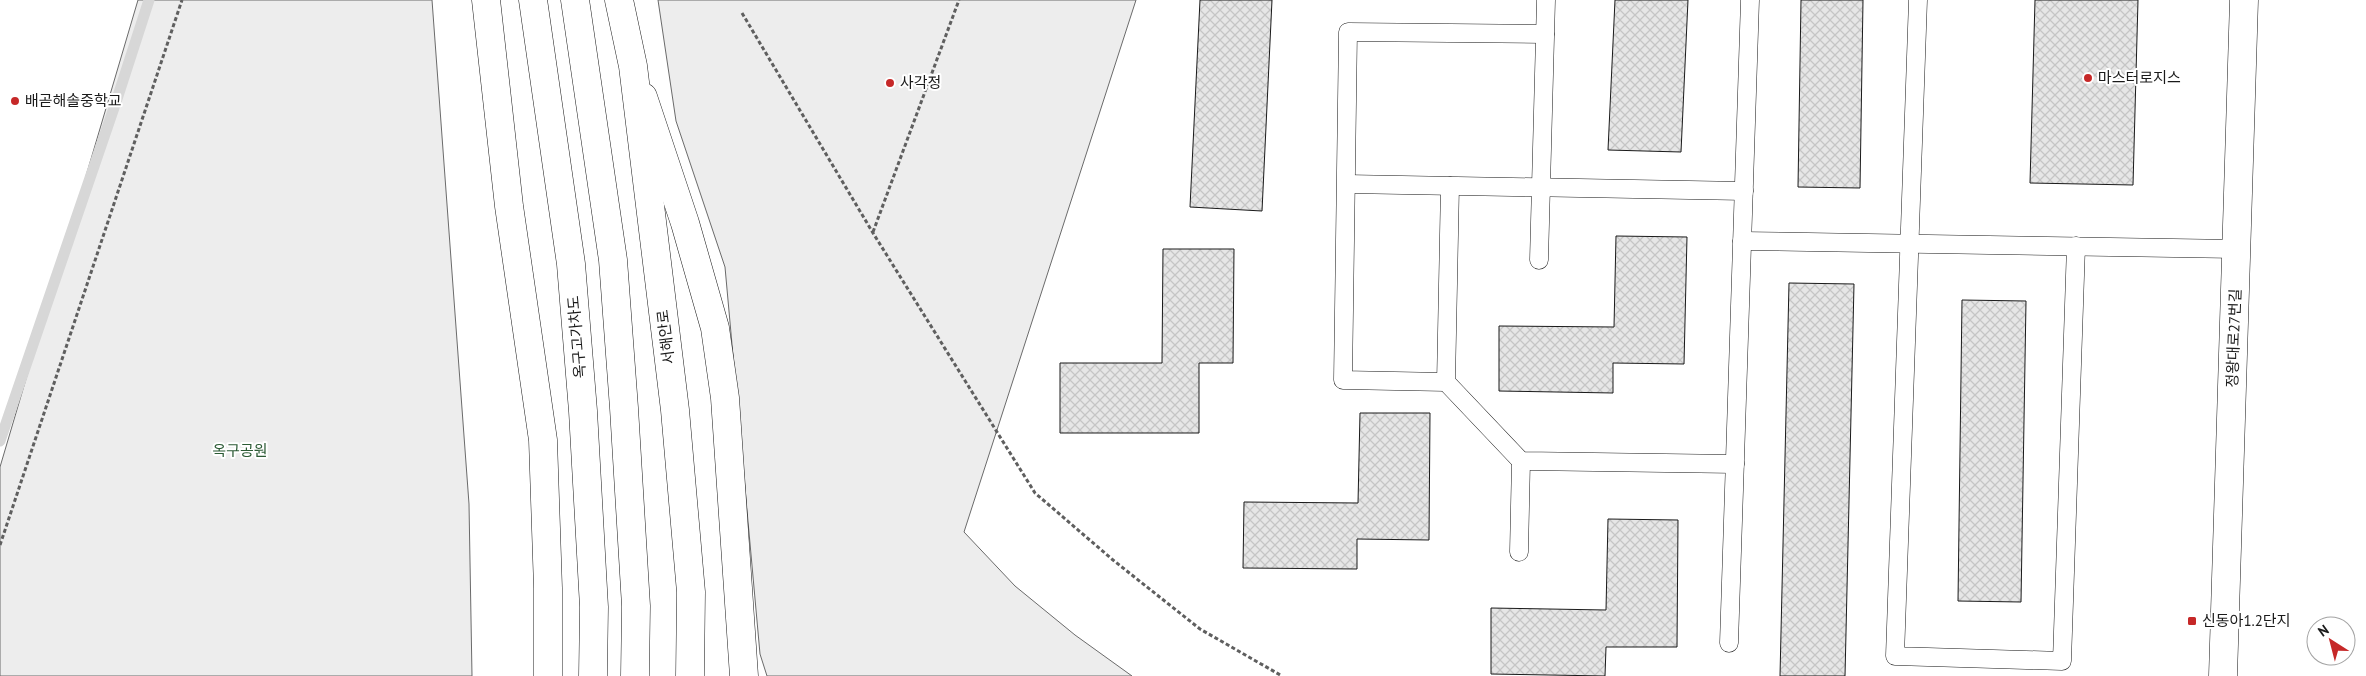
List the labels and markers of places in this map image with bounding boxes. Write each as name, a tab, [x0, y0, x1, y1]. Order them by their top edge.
place label: 마스터로지스	[2098, 68, 2181, 87]
marker: 마스터로지스	[2082, 72, 2094, 84]
place label: 사각정	[900, 73, 941, 92]
marker: 사각정	[884, 77, 896, 89]
place label: 배곧해솔중학교	[25, 91, 122, 110]
marker: 배곧해솔중학교	[9, 95, 21, 107]
place label: 신동아1.2단지	[2202, 611, 2291, 630]
marker: 신동아1.2단지	[2186, 615, 2198, 627]

